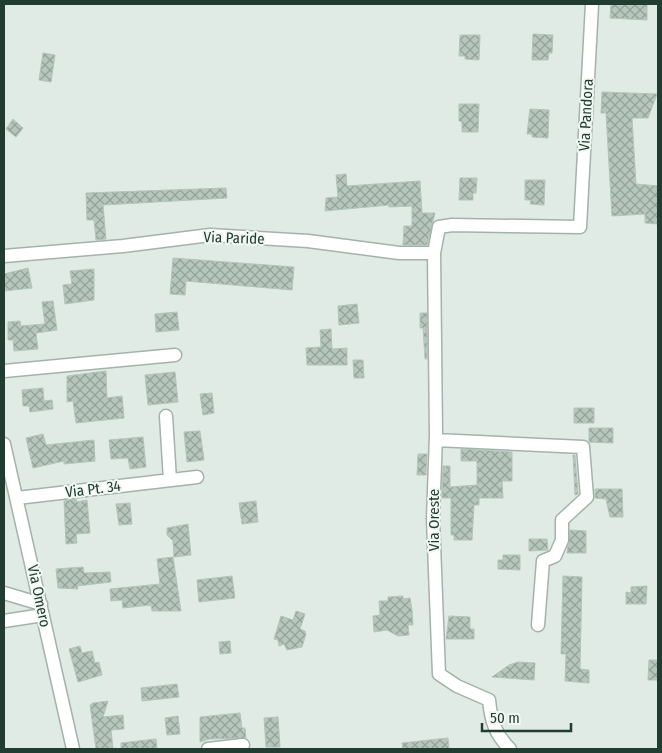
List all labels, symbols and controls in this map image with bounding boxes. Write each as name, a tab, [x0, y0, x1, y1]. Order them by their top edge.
street label: Via Pandora	[575, 78, 597, 152]
street label: Via Paride	[203, 228, 265, 248]
street label: Via Pt. 34	[64, 477, 122, 501]
street label: Via Oreste	[425, 489, 443, 551]
street label: Via Omero	[24, 563, 54, 629]
scale bar	[482, 700, 571, 732]
text: 50 m	[490, 709, 520, 727]

